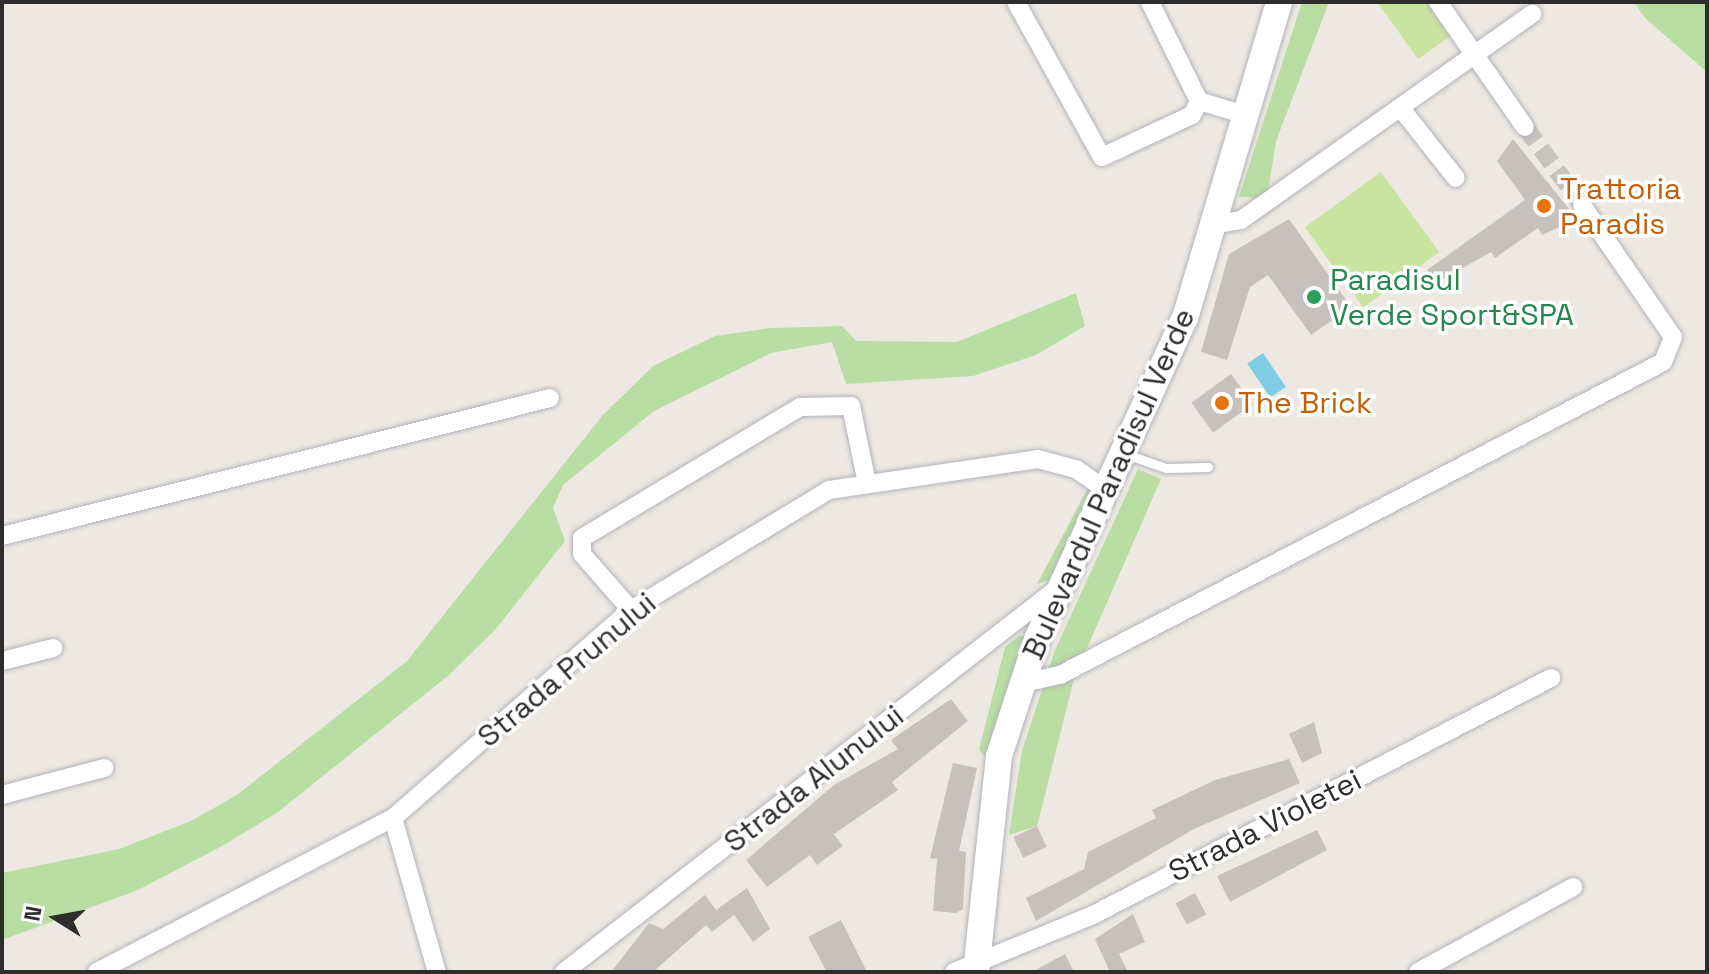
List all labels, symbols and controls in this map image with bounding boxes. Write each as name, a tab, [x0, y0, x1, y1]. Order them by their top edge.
place label: Trattoria Paradis	[1560, 171, 1681, 242]
marker: Trattoria Paradis	[1535, 197, 1553, 215]
place label: Paradisul Verde Sport&SPA	[1330, 262, 1574, 332]
marker: Paradisul Verde Sport&SPA	[1305, 288, 1323, 306]
street label: Bulevardul Paradisul Verde	[1015, 303, 1203, 665]
place label: The Brick	[1238, 385, 1372, 421]
marker: The Brick	[1213, 394, 1231, 412]
street label: Strada Prunului	[471, 585, 663, 755]
street label: Strada Alunului	[717, 698, 911, 860]
street label: Strada Violetei	[1163, 762, 1367, 890]
north arrow	[16, 878, 96, 958]
text: N	[17, 904, 48, 923]

